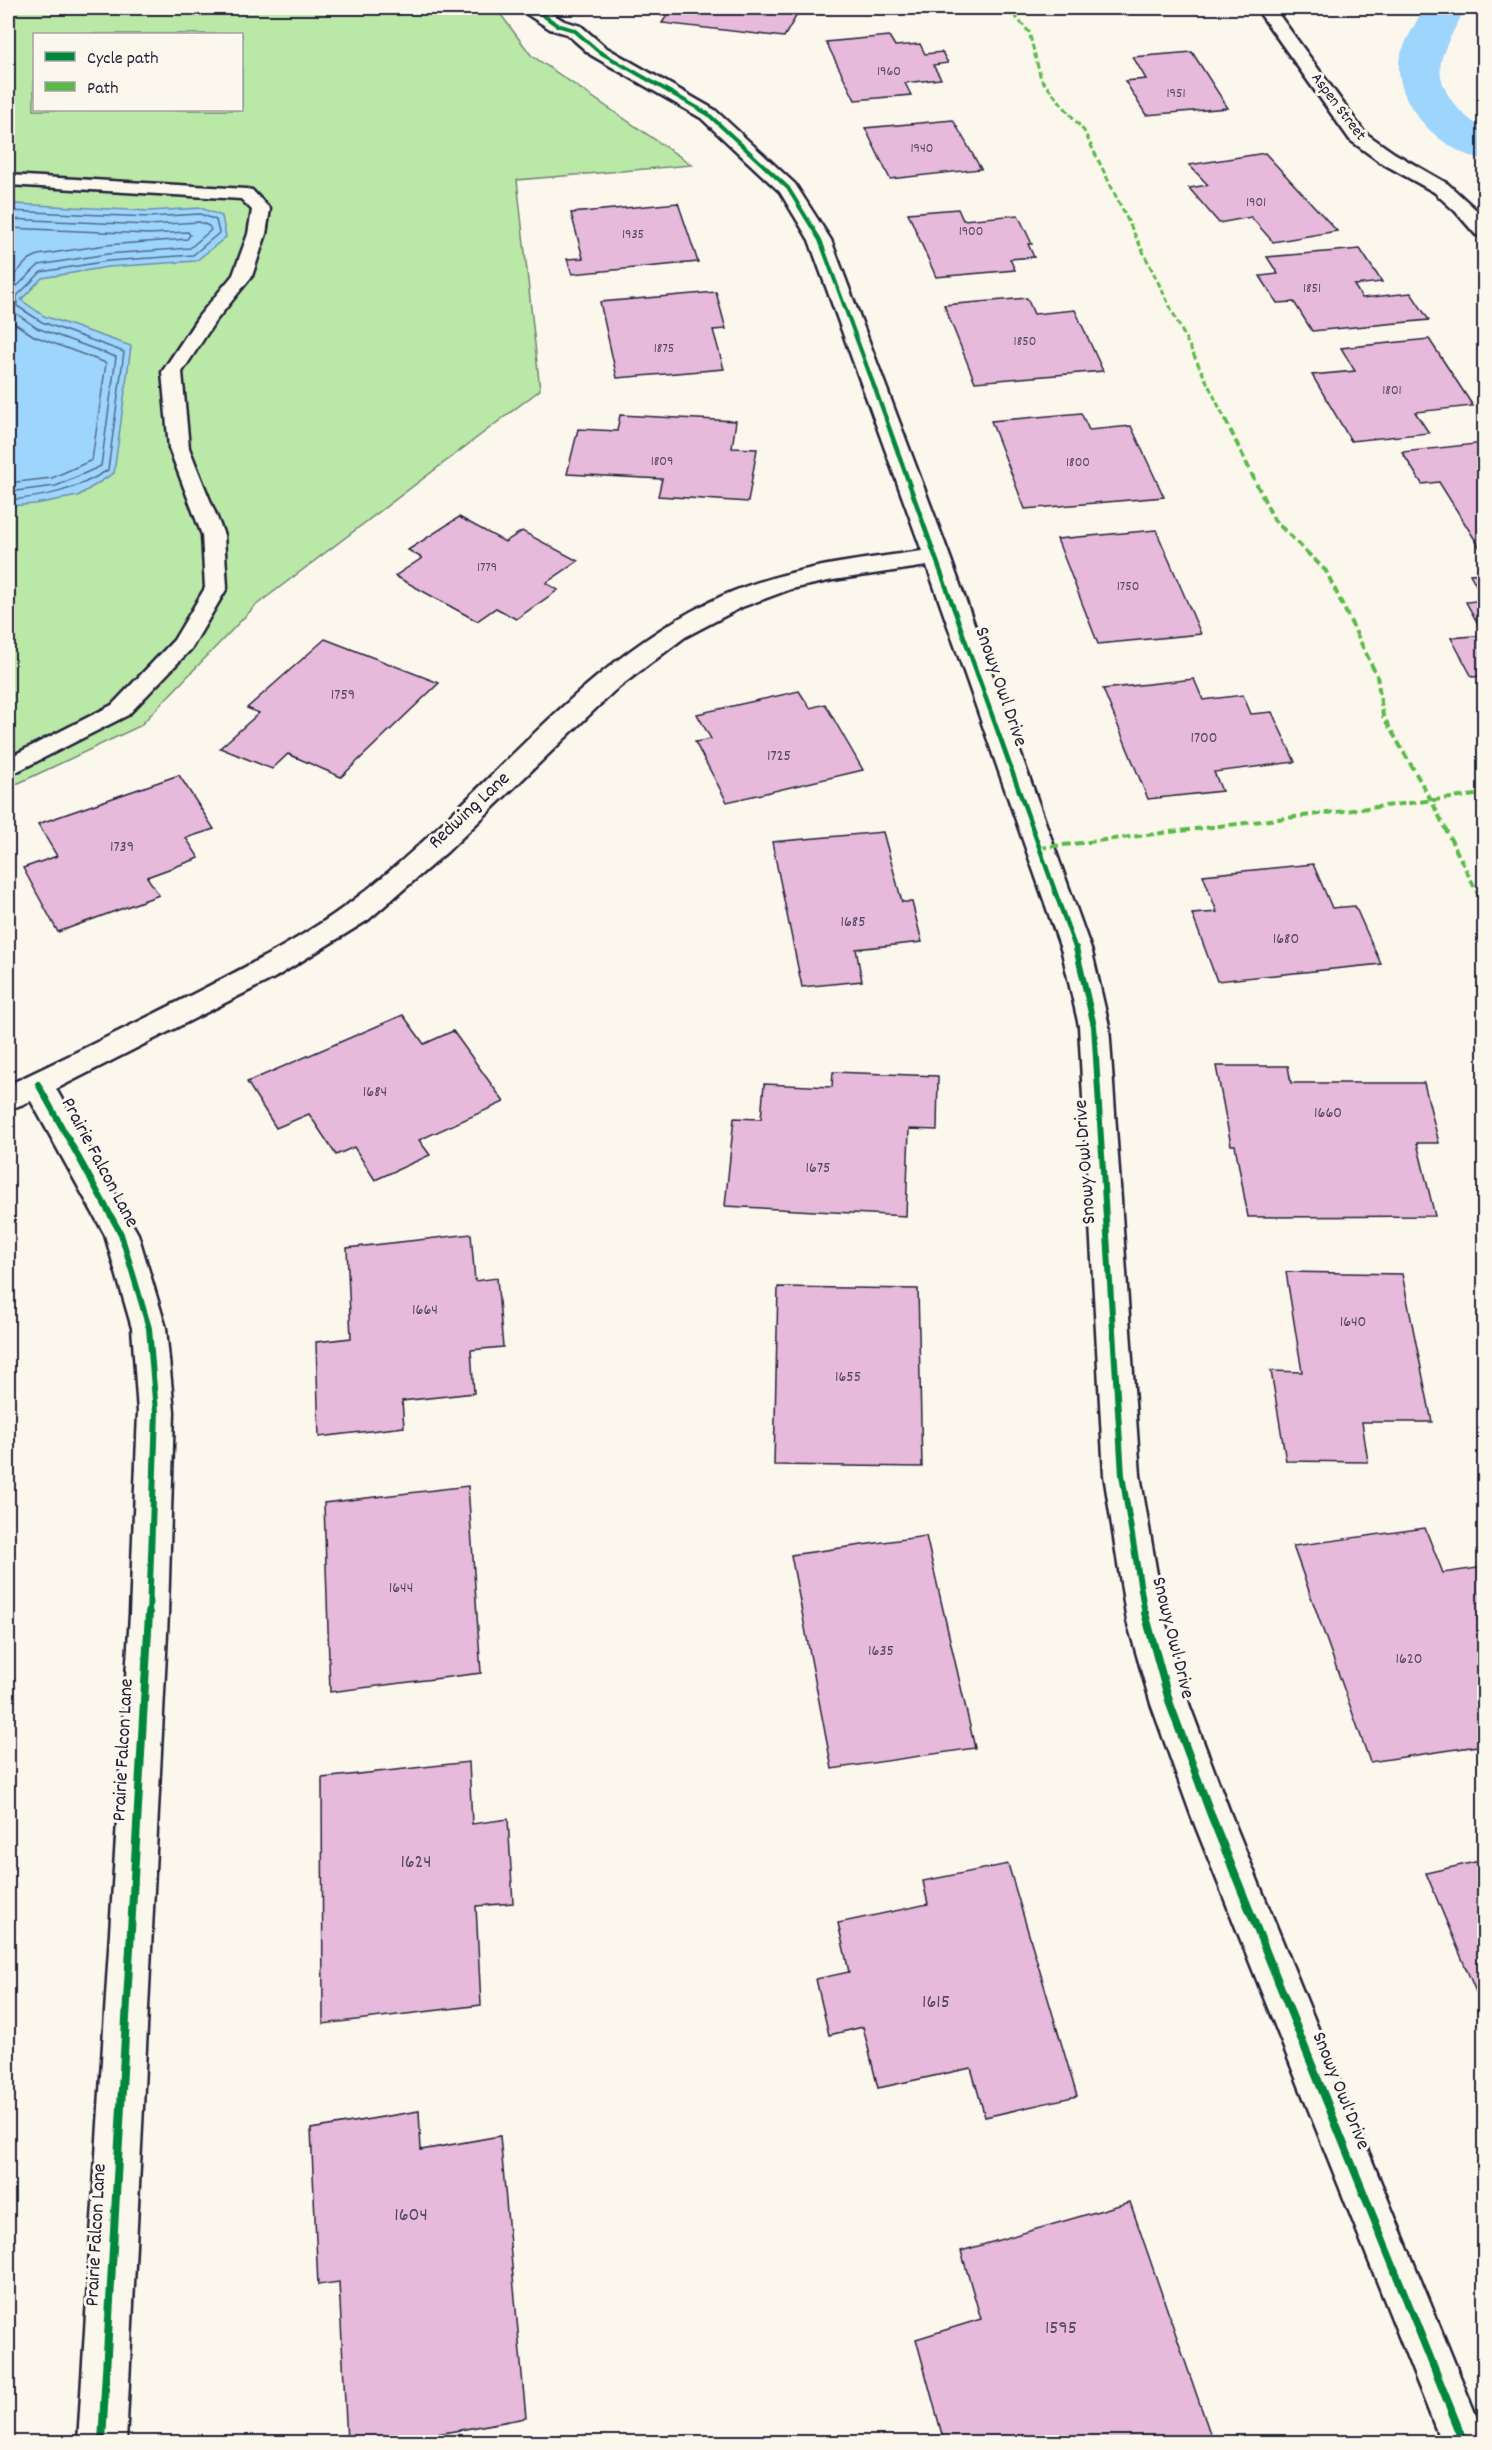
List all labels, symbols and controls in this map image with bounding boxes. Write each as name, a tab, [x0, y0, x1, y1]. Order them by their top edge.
legend	[33, 33, 243, 111]
text: Cycle path	[87, 47, 158, 72]
house number: 1960	[877, 62, 901, 82]
street label: Aspen Street	[1305, 68, 1371, 146]
text: Path	[87, 77, 119, 102]
house number: 1951	[1166, 84, 1186, 104]
house number: 1940	[911, 139, 933, 159]
house number: 1901	[1246, 193, 1266, 213]
house number: 1900	[959, 222, 983, 242]
house number: 1935	[622, 225, 644, 245]
house number: 1851	[1303, 279, 1321, 299]
house number: 1850	[1014, 332, 1036, 352]
house number: 1875	[654, 339, 674, 359]
house number: 1801	[1382, 381, 1402, 401]
house number: 1809	[651, 452, 673, 472]
house number: 1800	[1066, 453, 1090, 473]
house number: 1779	[477, 558, 497, 578]
house number: 1750	[1117, 577, 1139, 597]
street label: Snowy Owl Drive	[966, 623, 1034, 751]
house number: 1759	[331, 684, 355, 707]
house number: 1700	[1190, 727, 1218, 750]
house number: 1725	[767, 745, 791, 768]
street label: Redwing Lane	[423, 766, 517, 856]
house number: 1739	[110, 836, 134, 859]
house number: 1685	[840, 911, 866, 934]
house number: 1680	[1273, 928, 1299, 951]
house number: 1684	[363, 1081, 387, 1104]
street label: Prairie Falcon Lane	[53, 1093, 145, 1233]
street label: Snowy Owl Drive	[1068, 1099, 1104, 1225]
house number: 1660	[1314, 1102, 1342, 1125]
house number: 1675	[806, 1157, 830, 1180]
house number: 1664	[412, 1299, 438, 1322]
house number: 1640	[1340, 1311, 1366, 1334]
house number: 1655	[835, 1366, 861, 1389]
street label: Snowy Owl Drive	[1143, 1574, 1201, 1702]
house number: 1644	[389, 1577, 413, 1600]
house number: 1635	[868, 1640, 894, 1663]
house number: 1620	[1395, 1648, 1423, 1671]
street label: Prairie Falcon Lane	[106, 1677, 142, 1822]
house number: 1624	[400, 1849, 432, 1877]
house number: 1615	[922, 1989, 950, 2017]
street label: Snowy Owl Drive	[1304, 2028, 1376, 2154]
street label: Prairie Falcon Lane	[79, 2162, 115, 2307]
house number: 1604	[394, 2202, 428, 2230]
house number: 1595	[1045, 2315, 1077, 2343]

